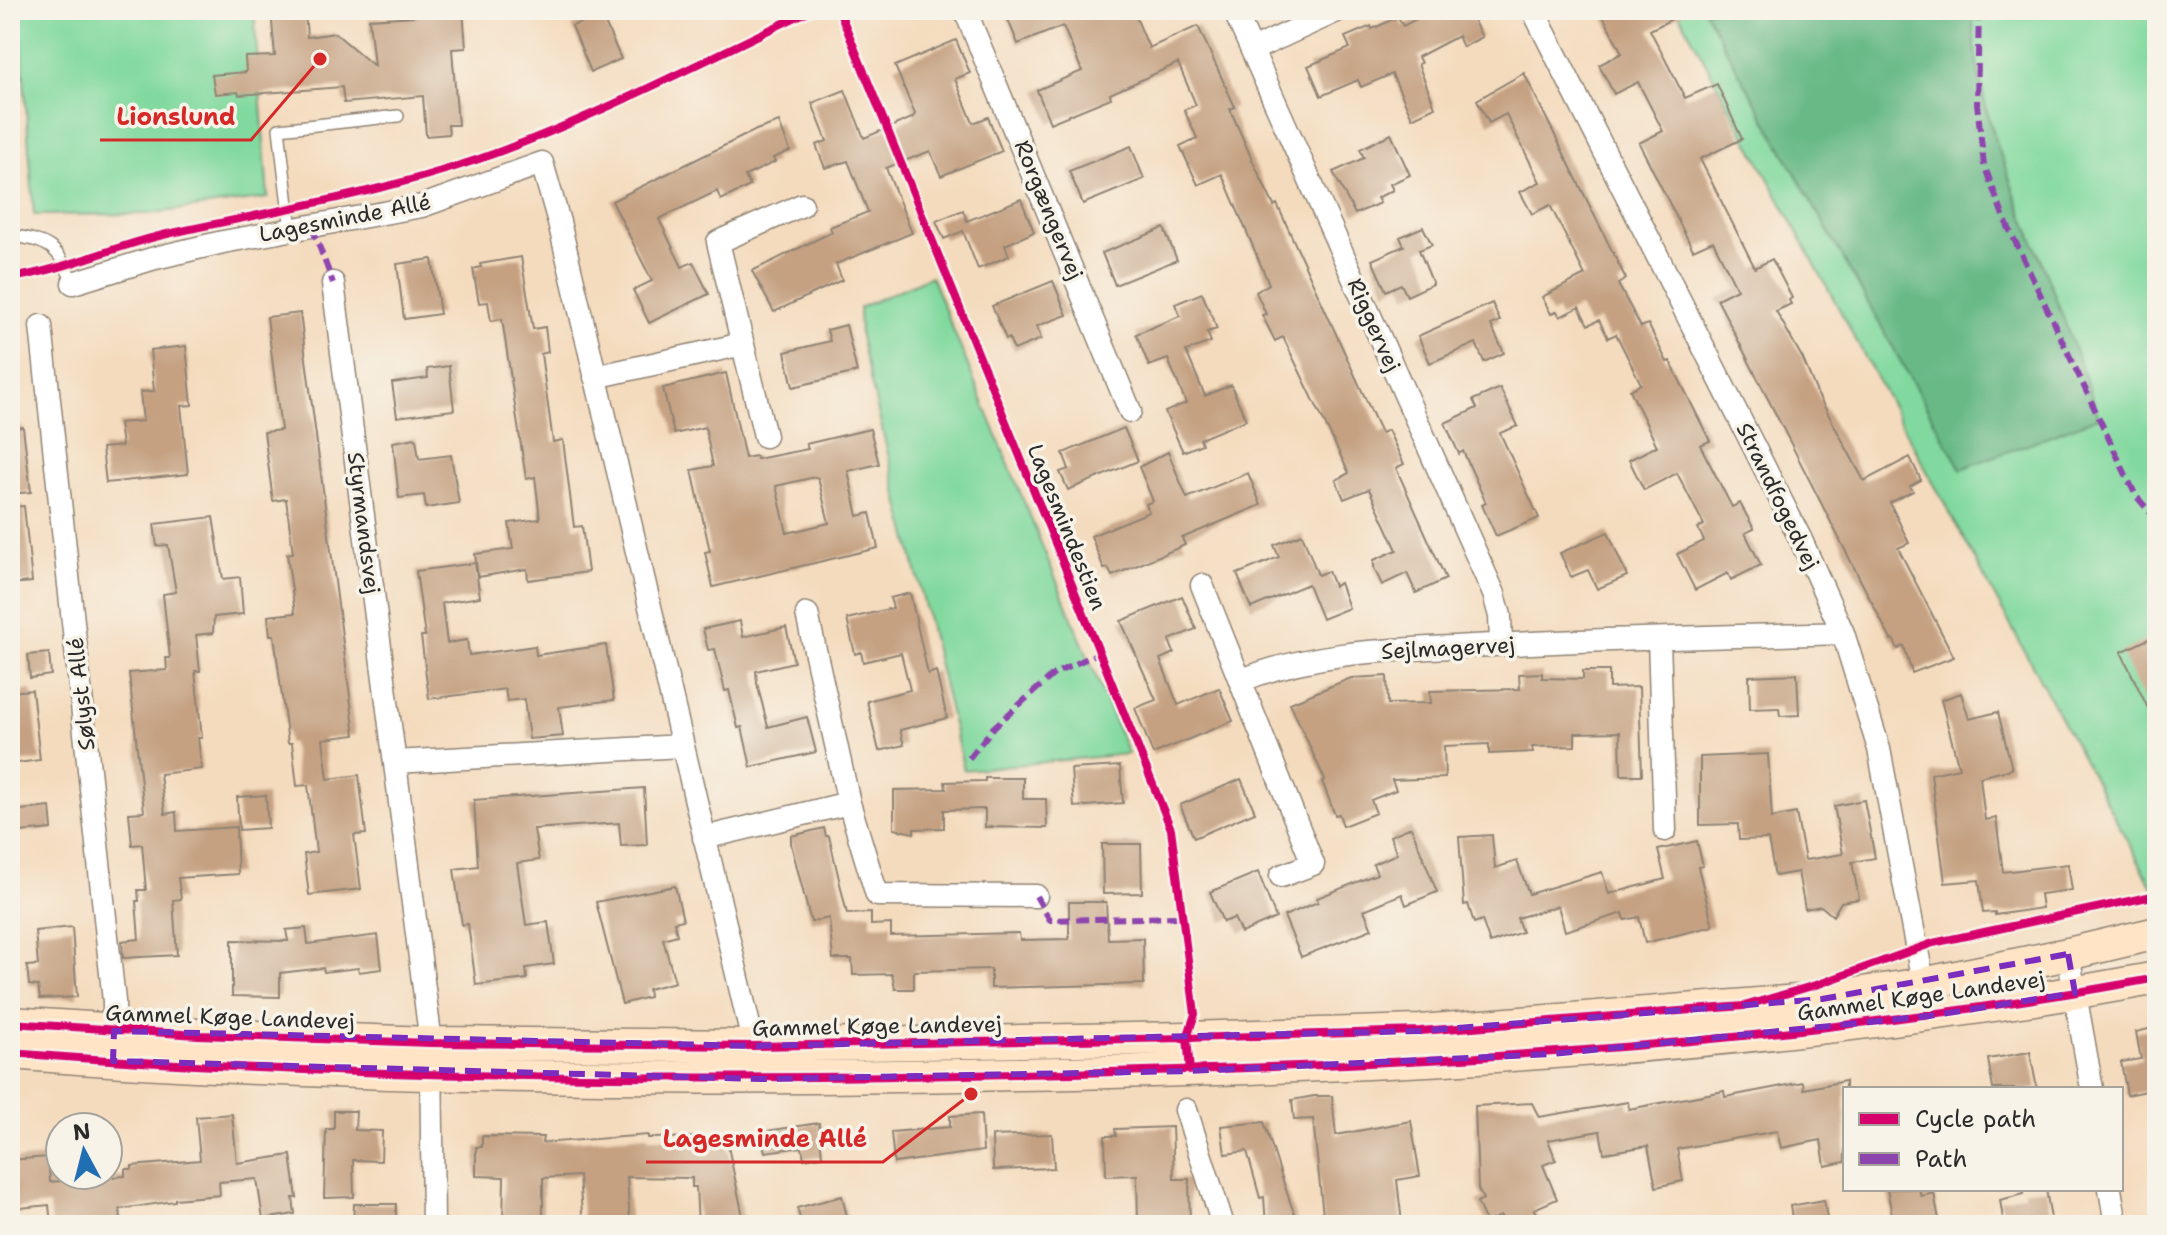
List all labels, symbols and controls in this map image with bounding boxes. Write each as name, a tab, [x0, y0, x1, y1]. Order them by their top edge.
callout: Lionslund	[100, 92, 251, 140]
text: Lionslund	[116, 101, 236, 133]
street label: Rorgængervej	[1008, 136, 1090, 284]
street label: Lagesminde Allé	[257, 187, 433, 249]
street label: Riggervej	[1341, 274, 1407, 376]
street label: Strandfogedvej	[1730, 418, 1826, 574]
street label: Lagesmindestien	[1020, 440, 1114, 614]
street label: Styrmandsvej	[341, 450, 387, 596]
street label: Sejlmagervej	[1380, 630, 1516, 666]
street label: Sølyst Allé	[61, 636, 101, 752]
street label: Gammel Køge Landevej	[1795, 964, 2047, 1028]
street label: Gammel Køge Landevej	[105, 998, 355, 1036]
street label: Gammel Køge Landevej	[752, 1009, 1002, 1043]
legend	[1843, 1087, 2123, 1191]
text: Cycle path	[1915, 1103, 2036, 1135]
north arrow	[44, 1111, 124, 1191]
callout: Lagesminde Allé	[646, 1114, 883, 1162]
text: N	[71, 1116, 92, 1147]
text: Lagesminde Allé	[663, 1123, 867, 1155]
text: Path	[1915, 1143, 1967, 1175]

